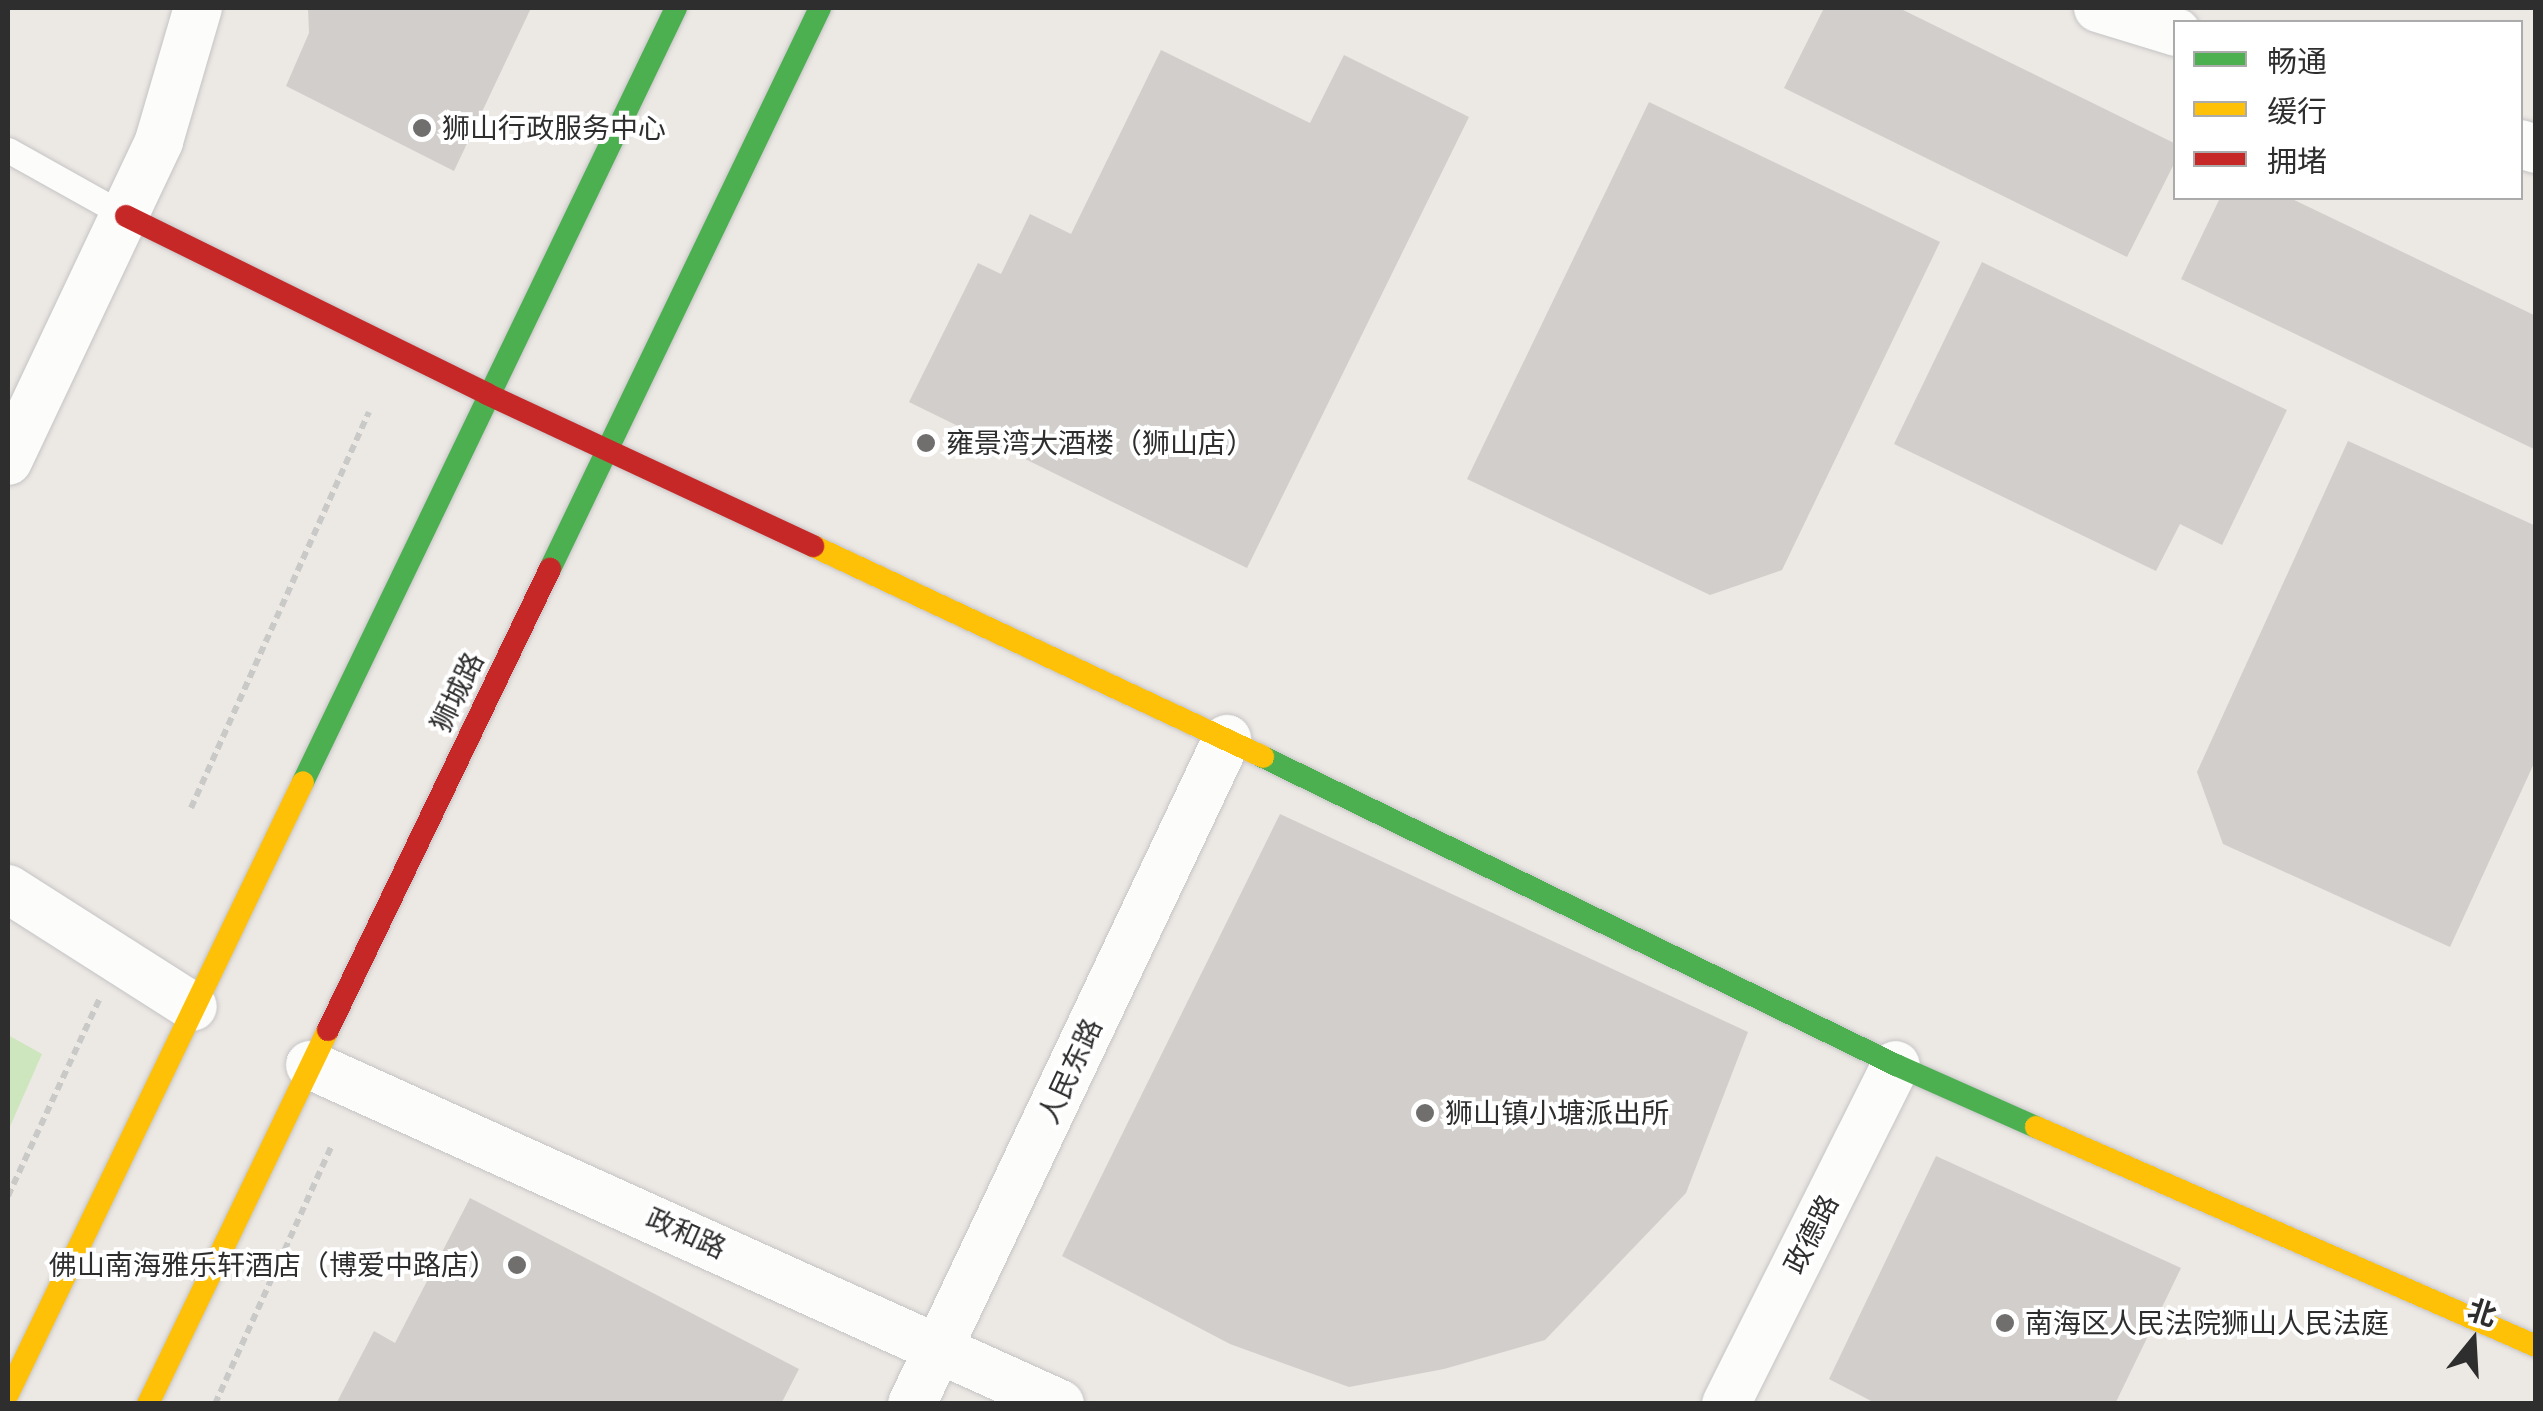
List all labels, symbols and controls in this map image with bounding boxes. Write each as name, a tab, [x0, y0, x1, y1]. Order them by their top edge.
legend	[2173, 20, 2523, 200]
text: 畅通	[2267, 43, 2327, 79]
text: 缓行	[2267, 93, 2327, 129]
place label: 狮山行政服务中心	[442, 111, 666, 145]
marker: 狮山行政服务中心	[411, 117, 433, 139]
text: 拥堵	[2267, 143, 2327, 179]
place label: 雍景湾大酒楼（狮山店）	[946, 426, 1254, 460]
marker: 雍景湾大酒楼（狮山店）	[915, 432, 937, 454]
street label: 狮城路	[423, 647, 491, 737]
street label: 人民东路	[1031, 1013, 1109, 1129]
place label: 狮山镇小塘派出所	[1445, 1096, 1669, 1130]
marker: 狮山镇小塘派出所	[1414, 1102, 1436, 1124]
street label: 政德路	[1777, 1189, 1845, 1279]
street label: 政和路	[641, 1201, 731, 1265]
place label: 佛山南海雅乐轩酒店（博爱中路店）	[49, 1248, 497, 1282]
marker: 佛山南海雅乐轩酒店（博爱中路店）	[506, 1254, 528, 1276]
north arrow	[2423, 1291, 2523, 1391]
text: 北	[2464, 1292, 2501, 1333]
place label: 南海区人民法院狮山人民法庭	[2025, 1306, 2389, 1340]
marker: 南海区人民法院狮山人民法庭	[1994, 1312, 2016, 1334]

